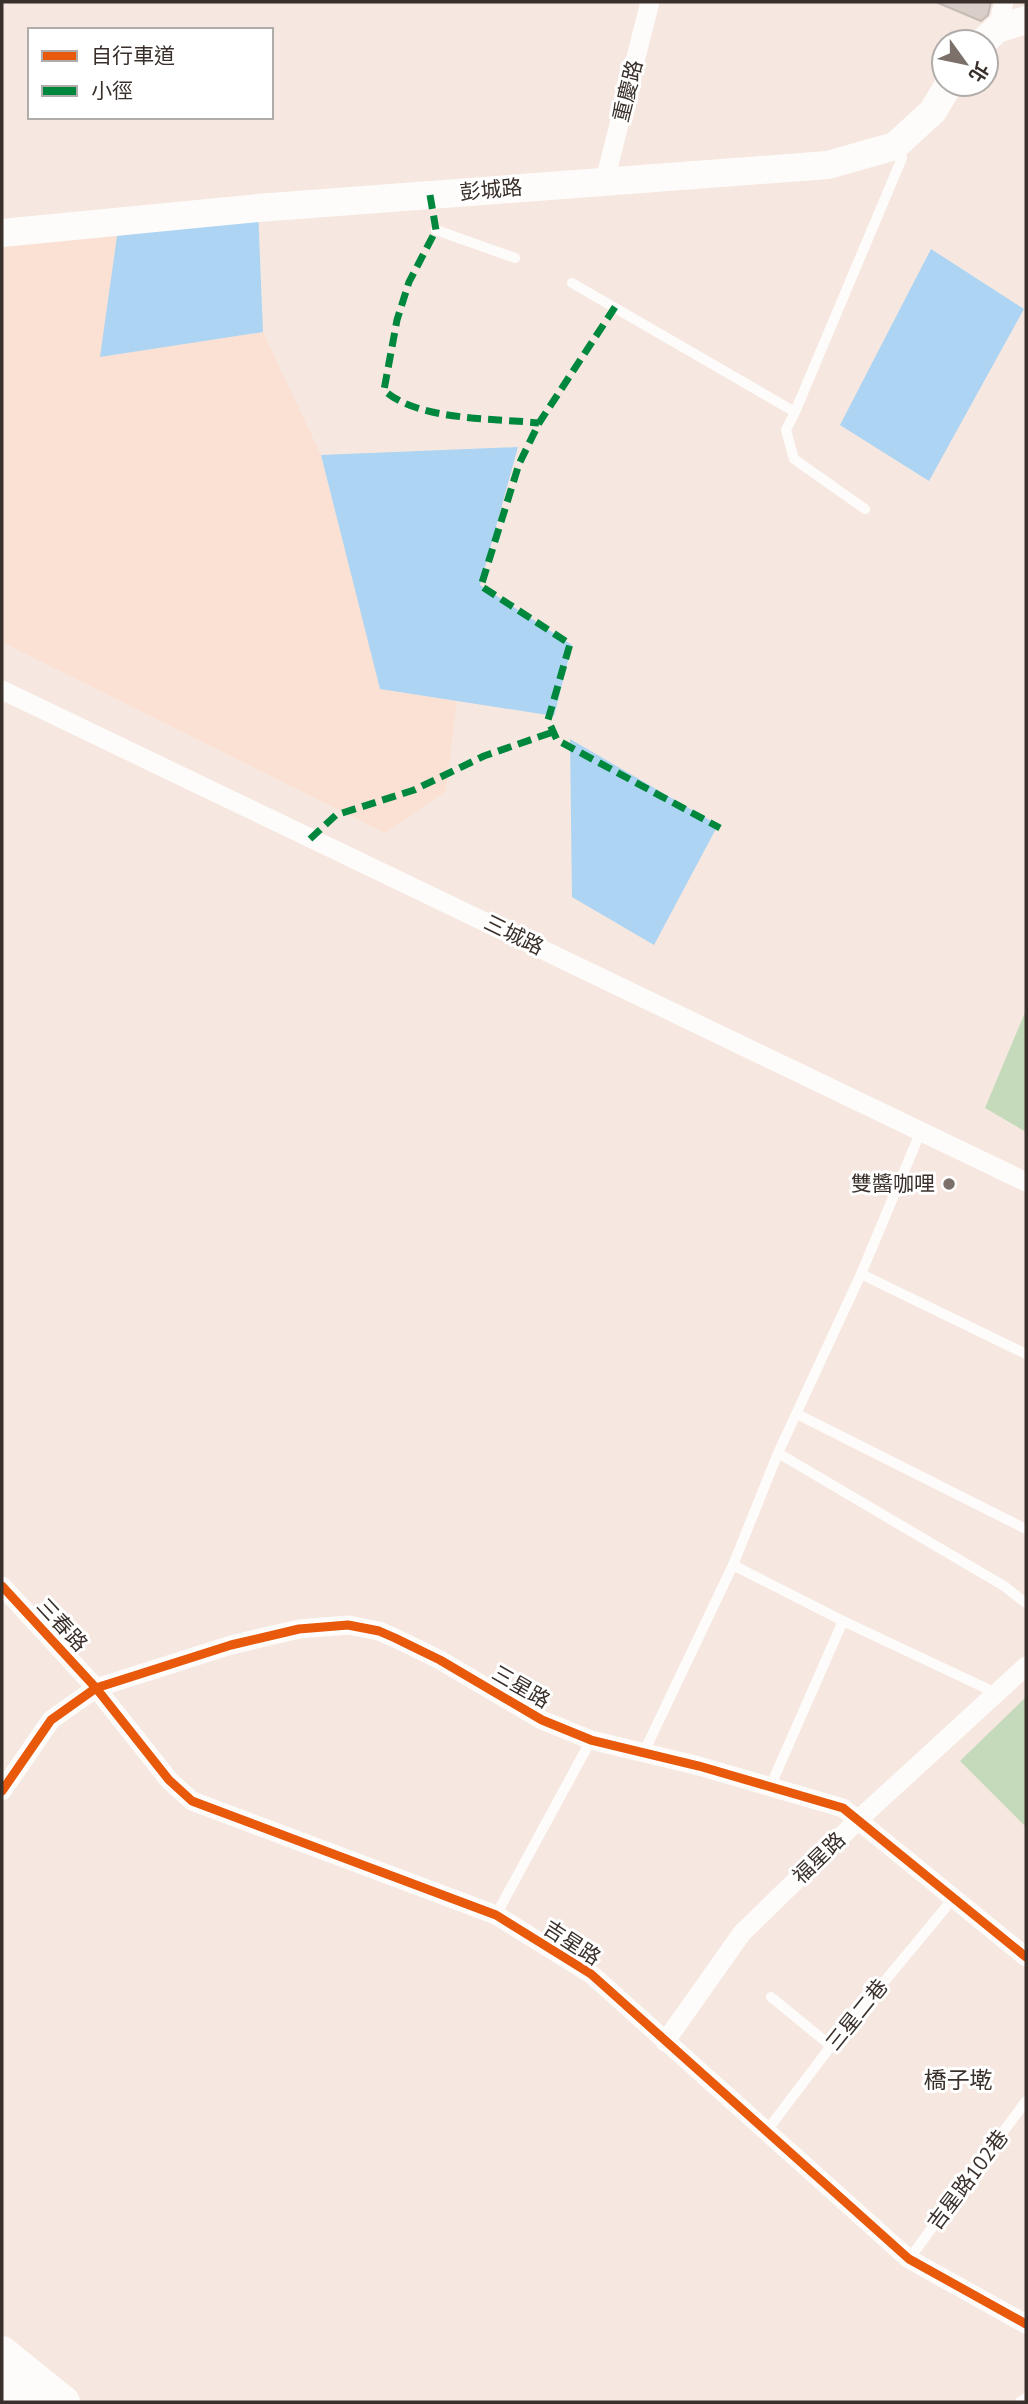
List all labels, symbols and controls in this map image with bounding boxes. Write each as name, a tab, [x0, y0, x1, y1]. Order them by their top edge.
legend	[28, 28, 273, 119]
north arrow	[930, 28, 1000, 98]
text: 自行車道	[91, 42, 175, 69]
street label: 重慶路	[607, 57, 648, 125]
text: 北	[964, 58, 994, 87]
text: 小徑	[91, 77, 133, 104]
street label: 彭城路	[458, 173, 524, 206]
street label: 三城路	[480, 909, 548, 960]
place label: 雙醬咖哩	[851, 1170, 935, 1197]
marker: 雙醬咖哩	[941, 1176, 957, 1192]
street label: 三春路	[31, 1592, 94, 1657]
street label: 三星路	[487, 1659, 555, 1714]
street label: 福星路	[787, 1826, 851, 1889]
street label: 吉星路	[539, 1914, 606, 1971]
street label: 三星二巷	[820, 1974, 894, 2056]
district label: 橋子墘	[924, 2065, 993, 2094]
street label: 吉星路102巷	[921, 2124, 1014, 2235]

